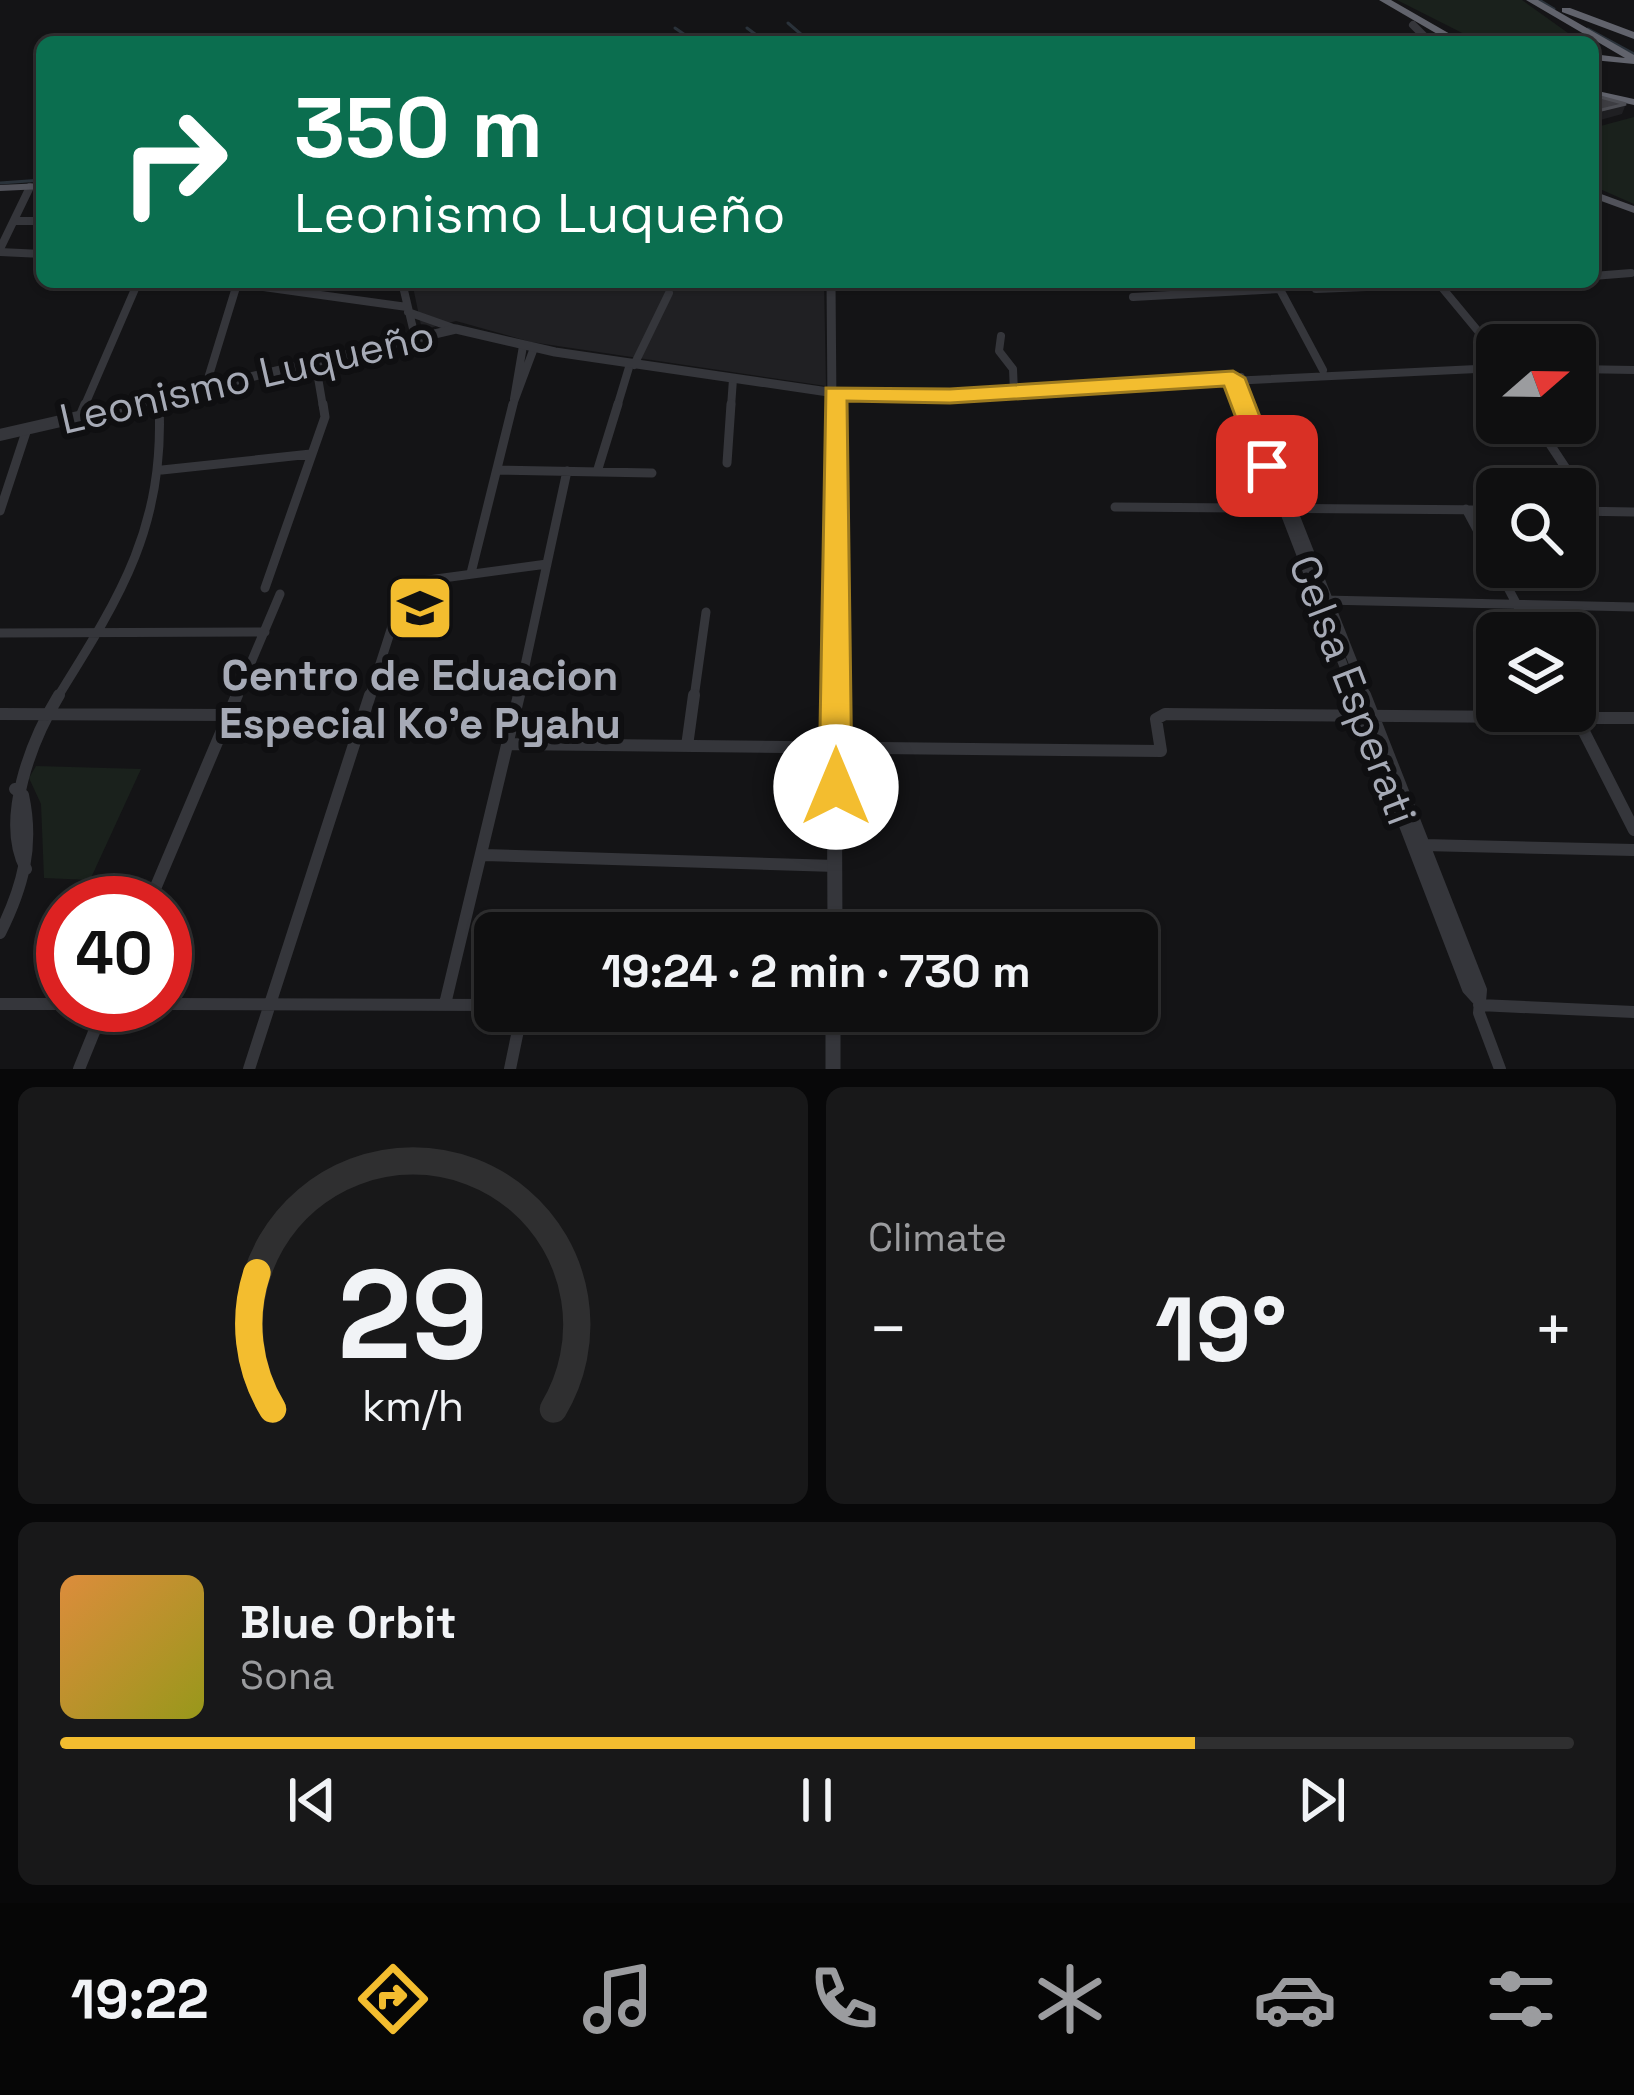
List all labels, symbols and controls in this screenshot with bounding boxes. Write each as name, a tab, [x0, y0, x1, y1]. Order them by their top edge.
text: 350 m	[294, 74, 543, 182]
icon: right	[96, 84, 252, 240]
text: Leonismo Luqueño	[294, 179, 786, 248]
street label: Leonismo Luqueño	[55, 308, 439, 446]
north arrow	[1476, 324, 1596, 444]
map controls	[1476, 324, 1596, 732]
pin	[1216, 415, 1318, 517]
icon: arrive	[1234, 433, 1300, 499]
button: search	[1476, 468, 1596, 588]
street label: Celsa Esperati	[1277, 548, 1429, 832]
school or university icon: Centro de Eduacion Especial Ko'e Pyahu	[385, 573, 455, 643]
button: layers	[1476, 612, 1596, 732]
place label: Centro de Eduacion Especial Ko'e Pyahu	[219, 649, 621, 750]
position arrow	[773, 724, 899, 850]
speed limit sign: 40	[36, 876, 192, 1032]
text: 19:24 · 2 min · 730 m	[601, 943, 1031, 1000]
text: Climate	[868, 1213, 1007, 1262]
text: 29	[338, 1235, 488, 1394]
text: 19°	[1155, 1272, 1287, 1387]
text: −	[868, 1287, 909, 1371]
text: +	[1533, 1287, 1574, 1371]
text: km/h	[362, 1378, 464, 1433]
text: Blue Orbit	[240, 1594, 456, 1651]
text: Sona	[240, 1651, 334, 1700]
icon: previous	[279, 1767, 345, 1833]
icon: pause	[784, 1767, 850, 1833]
icon: next	[1289, 1767, 1355, 1833]
icon: directions	[351, 1957, 435, 2041]
icon: music	[576, 1957, 660, 2041]
icon: phone	[802, 1957, 886, 2041]
icon: climate	[1028, 1957, 1112, 2041]
icon: car	[1253, 1957, 1337, 2041]
icon: filters	[1479, 1957, 1563, 2041]
text: 19:22	[71, 1965, 209, 2034]

